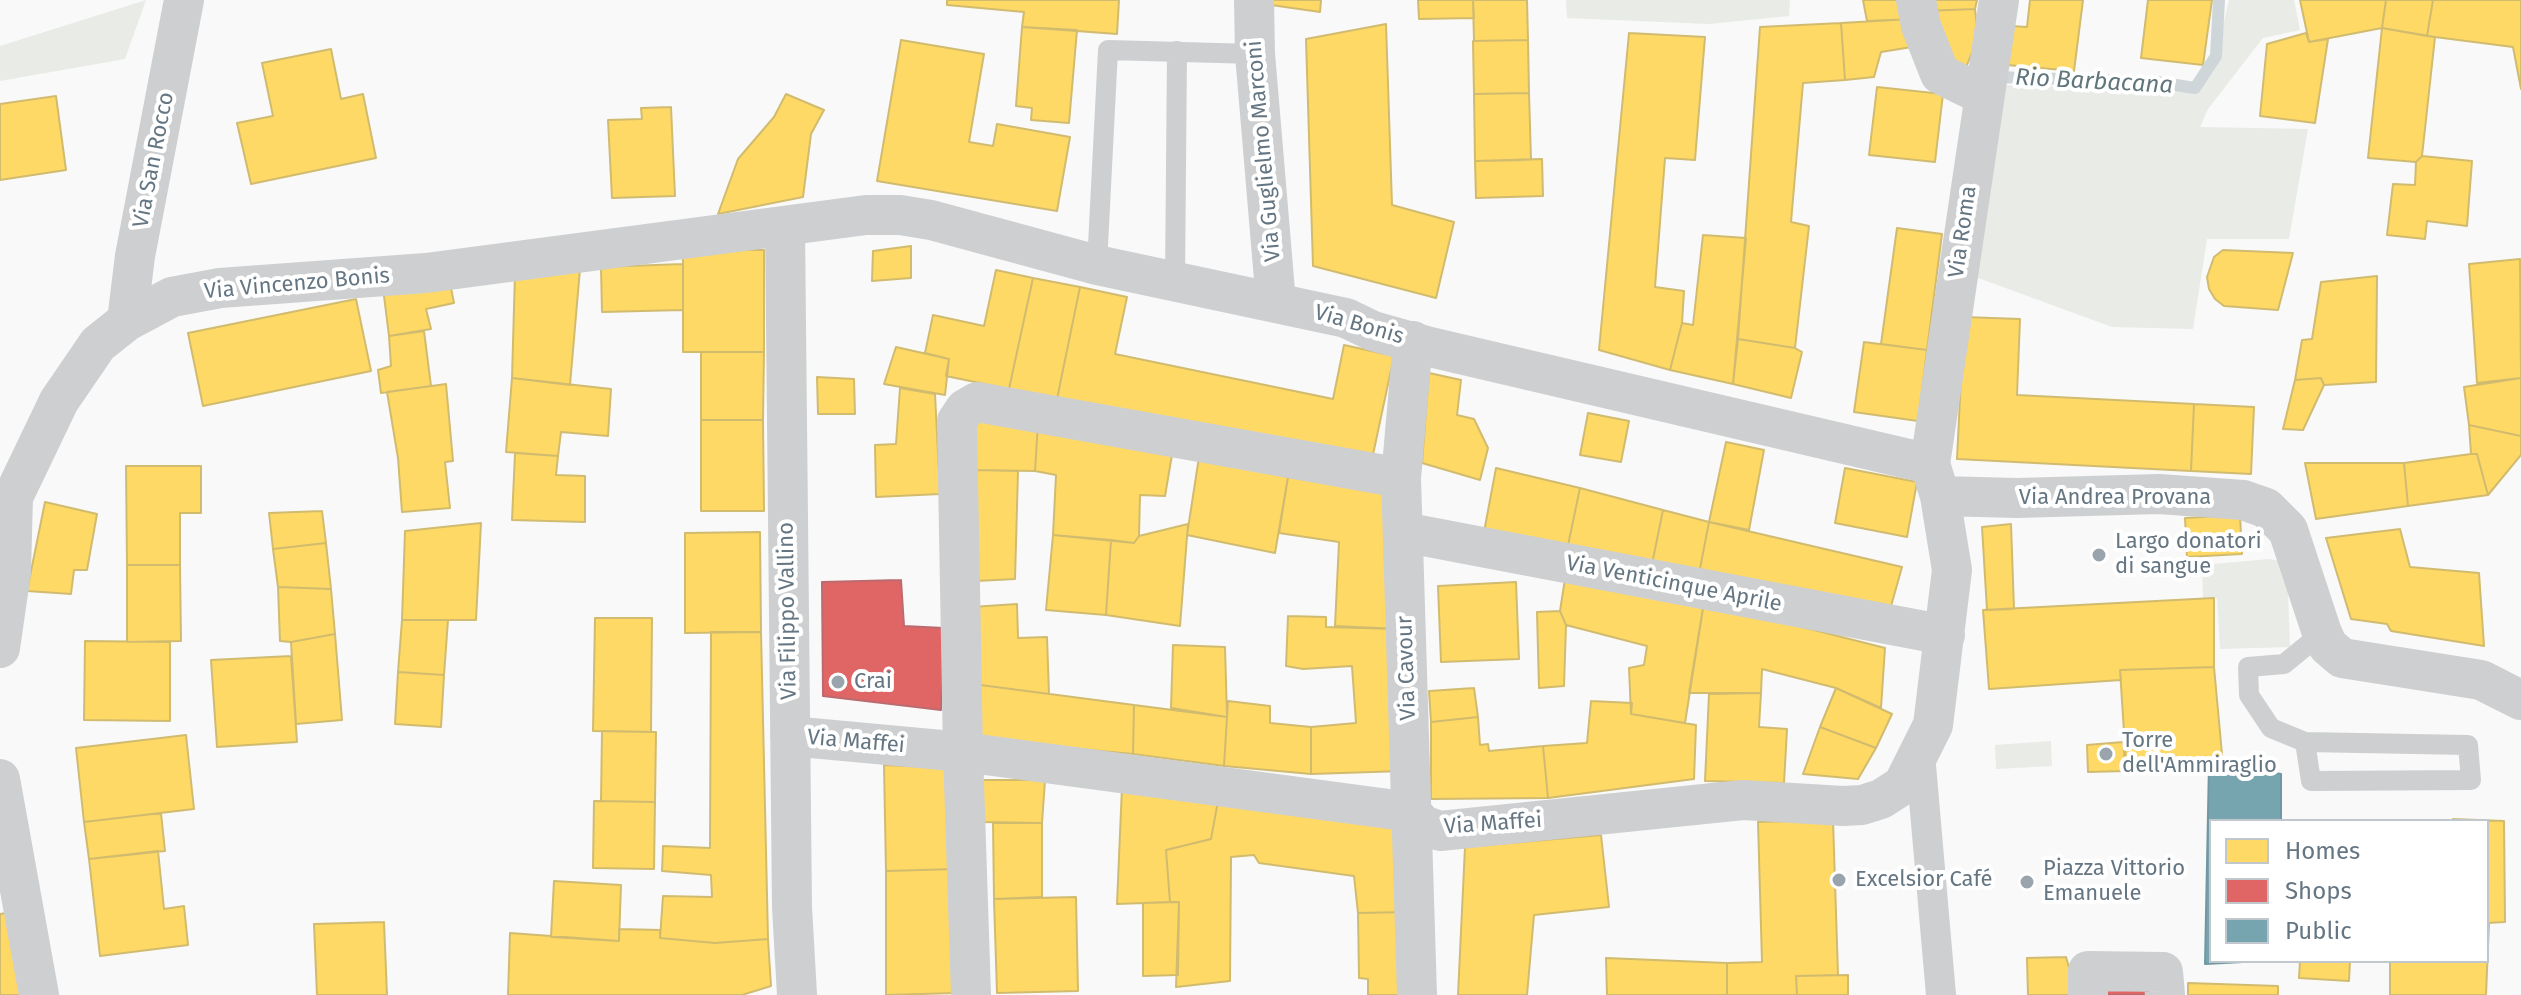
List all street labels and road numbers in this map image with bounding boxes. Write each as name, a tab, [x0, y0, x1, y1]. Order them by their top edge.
street label: Via Guglielmo Marconi	[1241, 39, 1287, 263]
street label: Via San Rocco	[128, 90, 180, 230]
street label: Via Roma	[1943, 184, 1983, 280]
street label: Via Vincenzo Bonis	[203, 263, 391, 305]
street label: Via Bonis	[1311, 300, 1407, 350]
street label: Via Andrea Provana	[2019, 485, 2211, 511]
street label: Via Filippo Vallino	[773, 522, 803, 700]
street label: Via Venticinque Aprile	[1564, 550, 1784, 618]
street label: Via Cavour	[1392, 615, 1422, 721]
street label: Via Maffei	[806, 725, 906, 759]
street label: Via Maffei	[1443, 807, 1543, 841]

